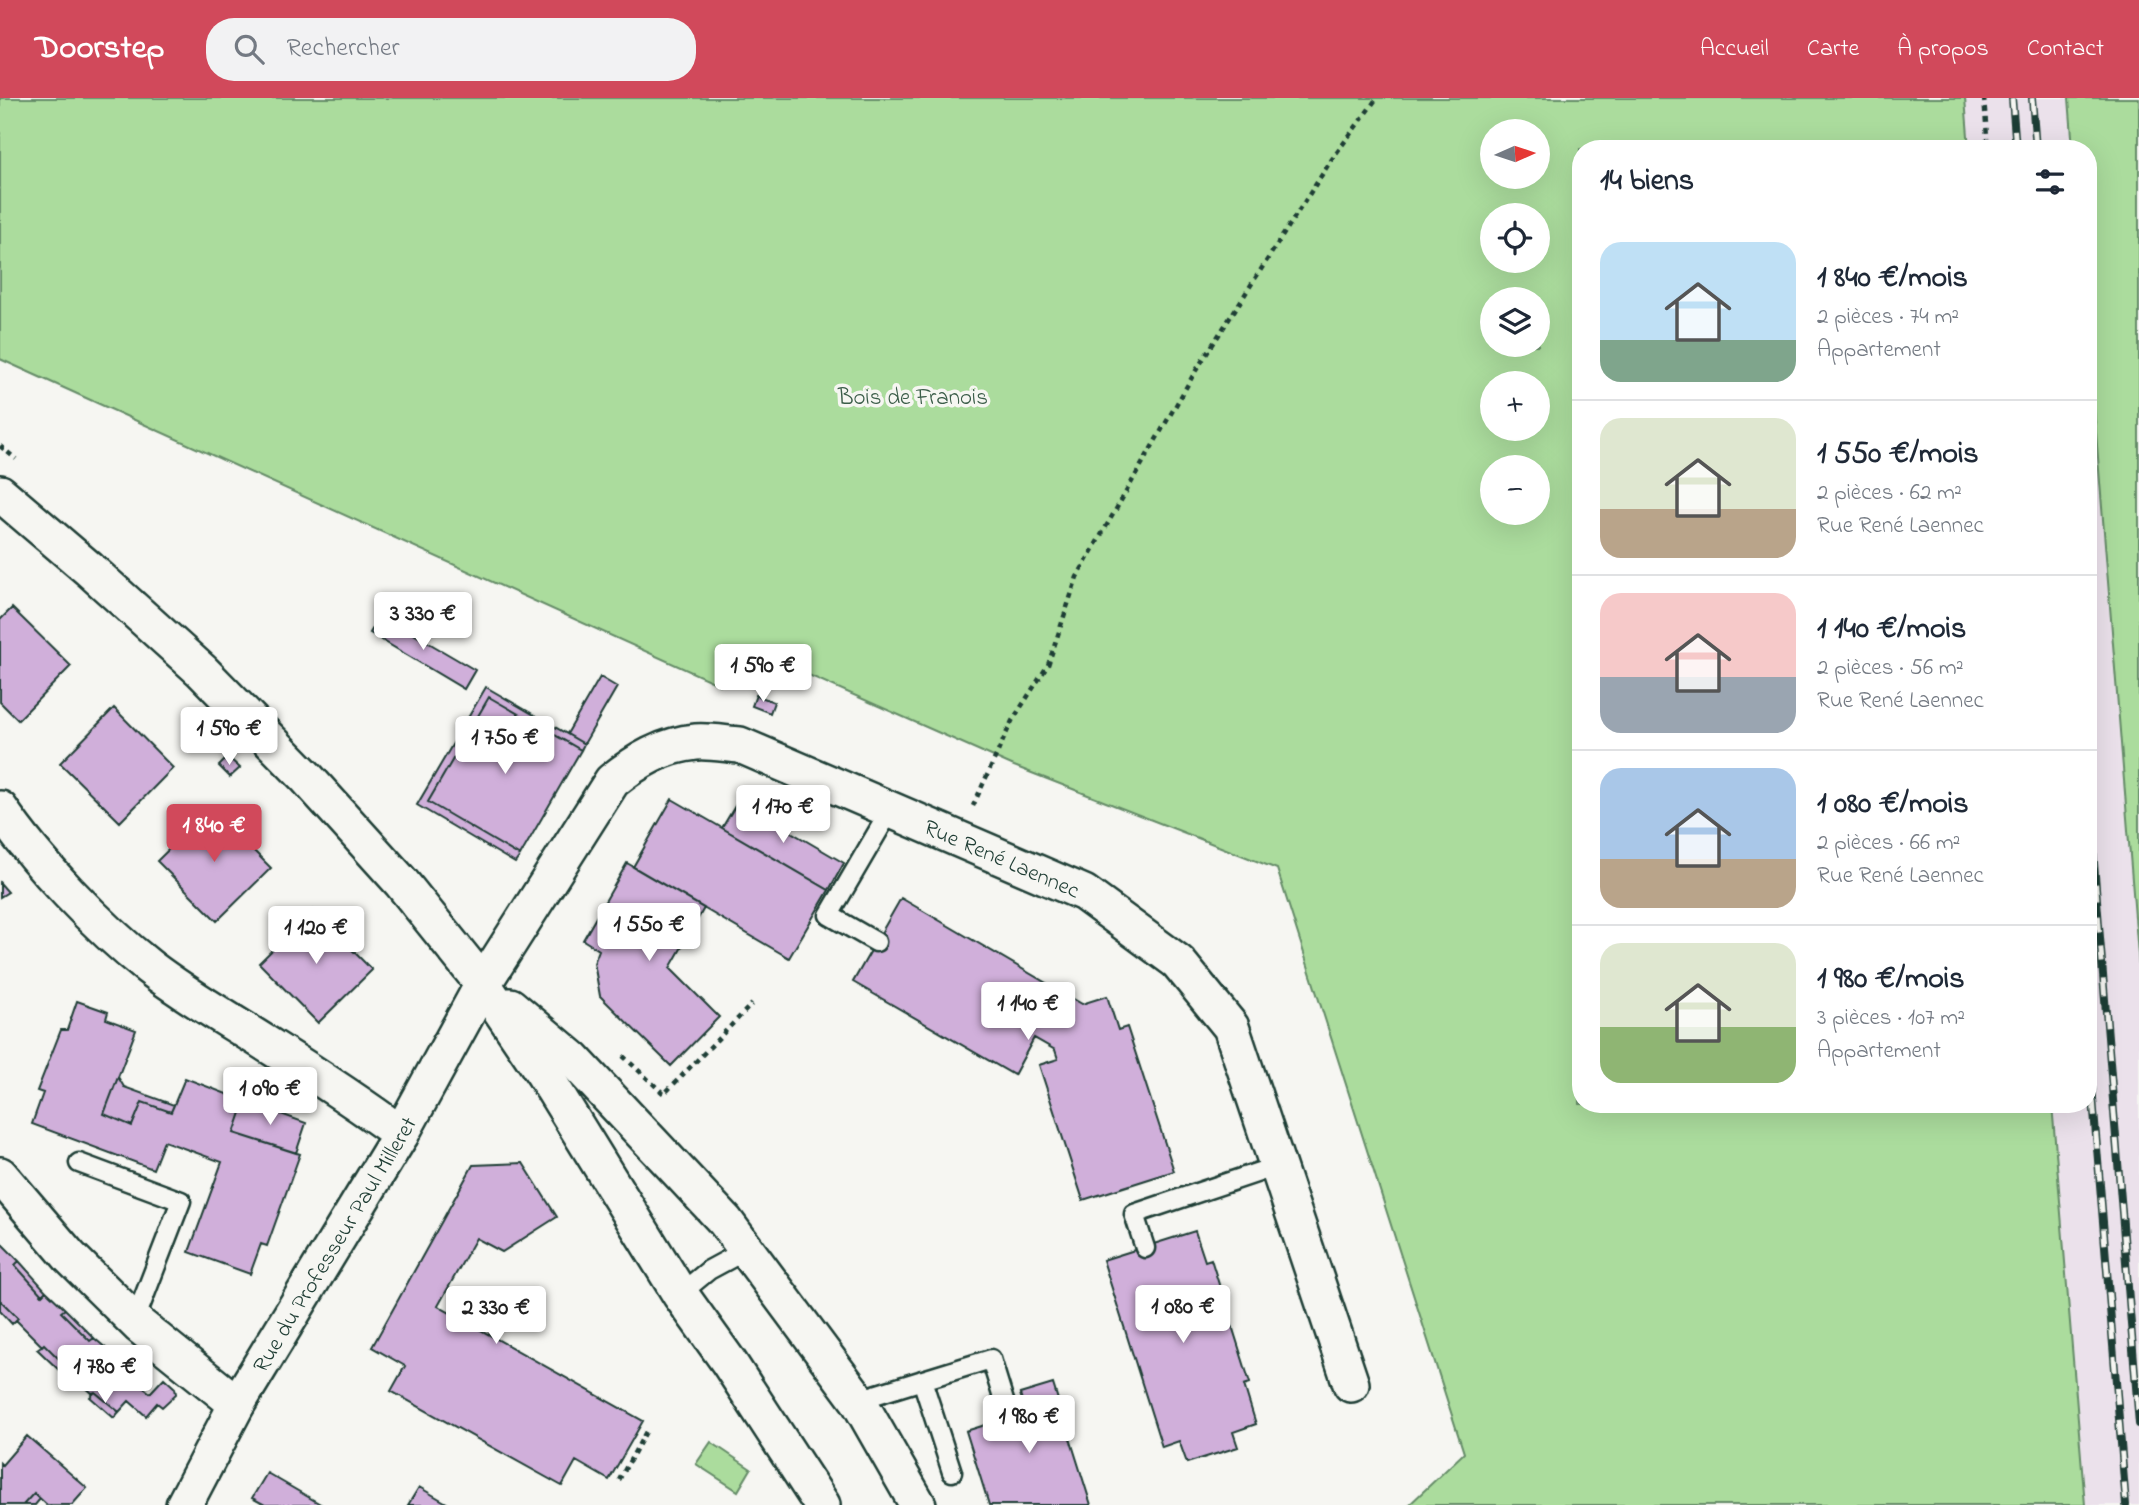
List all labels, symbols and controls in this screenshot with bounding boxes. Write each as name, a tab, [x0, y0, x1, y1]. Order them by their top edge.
search box	[206, 18, 696, 81]
text: Doorstep	[35, 25, 164, 73]
icon: search	[230, 30, 268, 68]
text: Rechercher	[286, 30, 400, 68]
text: Accueil	[1700, 32, 1769, 67]
text: Carte	[1807, 32, 1859, 67]
text: À propos	[1897, 32, 1989, 67]
text: Contact	[2027, 32, 2104, 67]
north arrow	[1480, 119, 1550, 189]
map controls	[1480, 119, 1550, 525]
text: 14 biens	[1600, 160, 1694, 204]
icon: filters	[2031, 163, 2069, 201]
button: locate	[1480, 203, 1550, 273]
text: 1 840 €/mois	[1817, 257, 1968, 301]
icon: home	[1656, 270, 1740, 354]
button: layers	[1480, 287, 1550, 357]
text: 2 pièces · 74 m²	[1817, 301, 1959, 334]
text: Appartement	[1817, 334, 1941, 367]
button: +	[1480, 371, 1550, 441]
park label: Bois de Franois	[837, 382, 988, 415]
text: 1 550 €/mois	[1817, 433, 1979, 477]
icon: home	[1656, 446, 1740, 530]
button: −	[1480, 455, 1550, 525]
text: 2 pièces · 62 m²	[1817, 477, 1962, 510]
text: Rue René Laennec	[1817, 510, 1984, 543]
pin: 3 330 €	[358, 592, 488, 652]
text: 3 330 €	[390, 598, 456, 631]
text: 1 140 €/mois	[1817, 608, 1966, 652]
icon: home	[1656, 621, 1740, 705]
pin: 1 590 €	[698, 644, 828, 704]
text: 1 590 €	[731, 650, 795, 683]
text: 2 pièces · 56 m²	[1817, 652, 1963, 685]
text: Rue René Laennec	[1817, 685, 1984, 718]
pin: 1 590 €	[164, 708, 294, 767]
text: 1 590 €	[197, 713, 261, 746]
pin: 1 750 €	[440, 716, 570, 776]
text: 1 750 €	[471, 722, 539, 755]
text: 1 080 €/mois	[1817, 783, 1968, 827]
pin: 1 170 €	[718, 786, 848, 845]
text: 1 170 €	[752, 791, 814, 824]
icon: home	[1656, 796, 1740, 880]
pin: 1 840 €	[149, 804, 279, 864]
text: 1 840 €	[183, 810, 245, 843]
street label: Rue René Laennec	[918, 812, 1085, 909]
text: 2 pièces · 66 m²	[1817, 827, 1960, 860]
text: Rue René Laennec	[1817, 860, 1984, 893]
pin: 1 550 €	[584, 904, 714, 963]
pin: 1 120 €	[251, 906, 381, 966]
text: 1 550 €	[613, 909, 685, 942]
text: 1 120 €	[284, 912, 348, 945]
text: 1 980 €/mois	[1817, 958, 1965, 1002]
icon: home	[1656, 971, 1740, 1055]
pin: 1 140 €	[963, 982, 1093, 1042]
text: 1 140 €	[997, 988, 1059, 1021]
text: 3 pièces · 107 m²	[1817, 1002, 1965, 1035]
text: Appartement	[1817, 1035, 1941, 1068]
pin: 1 090 €	[205, 1068, 335, 1127]
text: 1 090 €	[239, 1073, 301, 1106]
street label: Rue du Professeur Paul Milleret	[246, 1111, 426, 1380]
pin: 2 330 €	[431, 1286, 561, 1346]
pin: 1 080 €	[1118, 1286, 1248, 1345]
text: 1 080 €	[1151, 1291, 1215, 1324]
text: 2 330 €	[462, 1292, 530, 1325]
pin: 1 780 €	[40, 1346, 170, 1405]
text: 1 780 €	[74, 1351, 136, 1384]
pin: 1 980 €	[964, 1396, 1094, 1455]
text: 1 980 €	[999, 1401, 1059, 1434]

